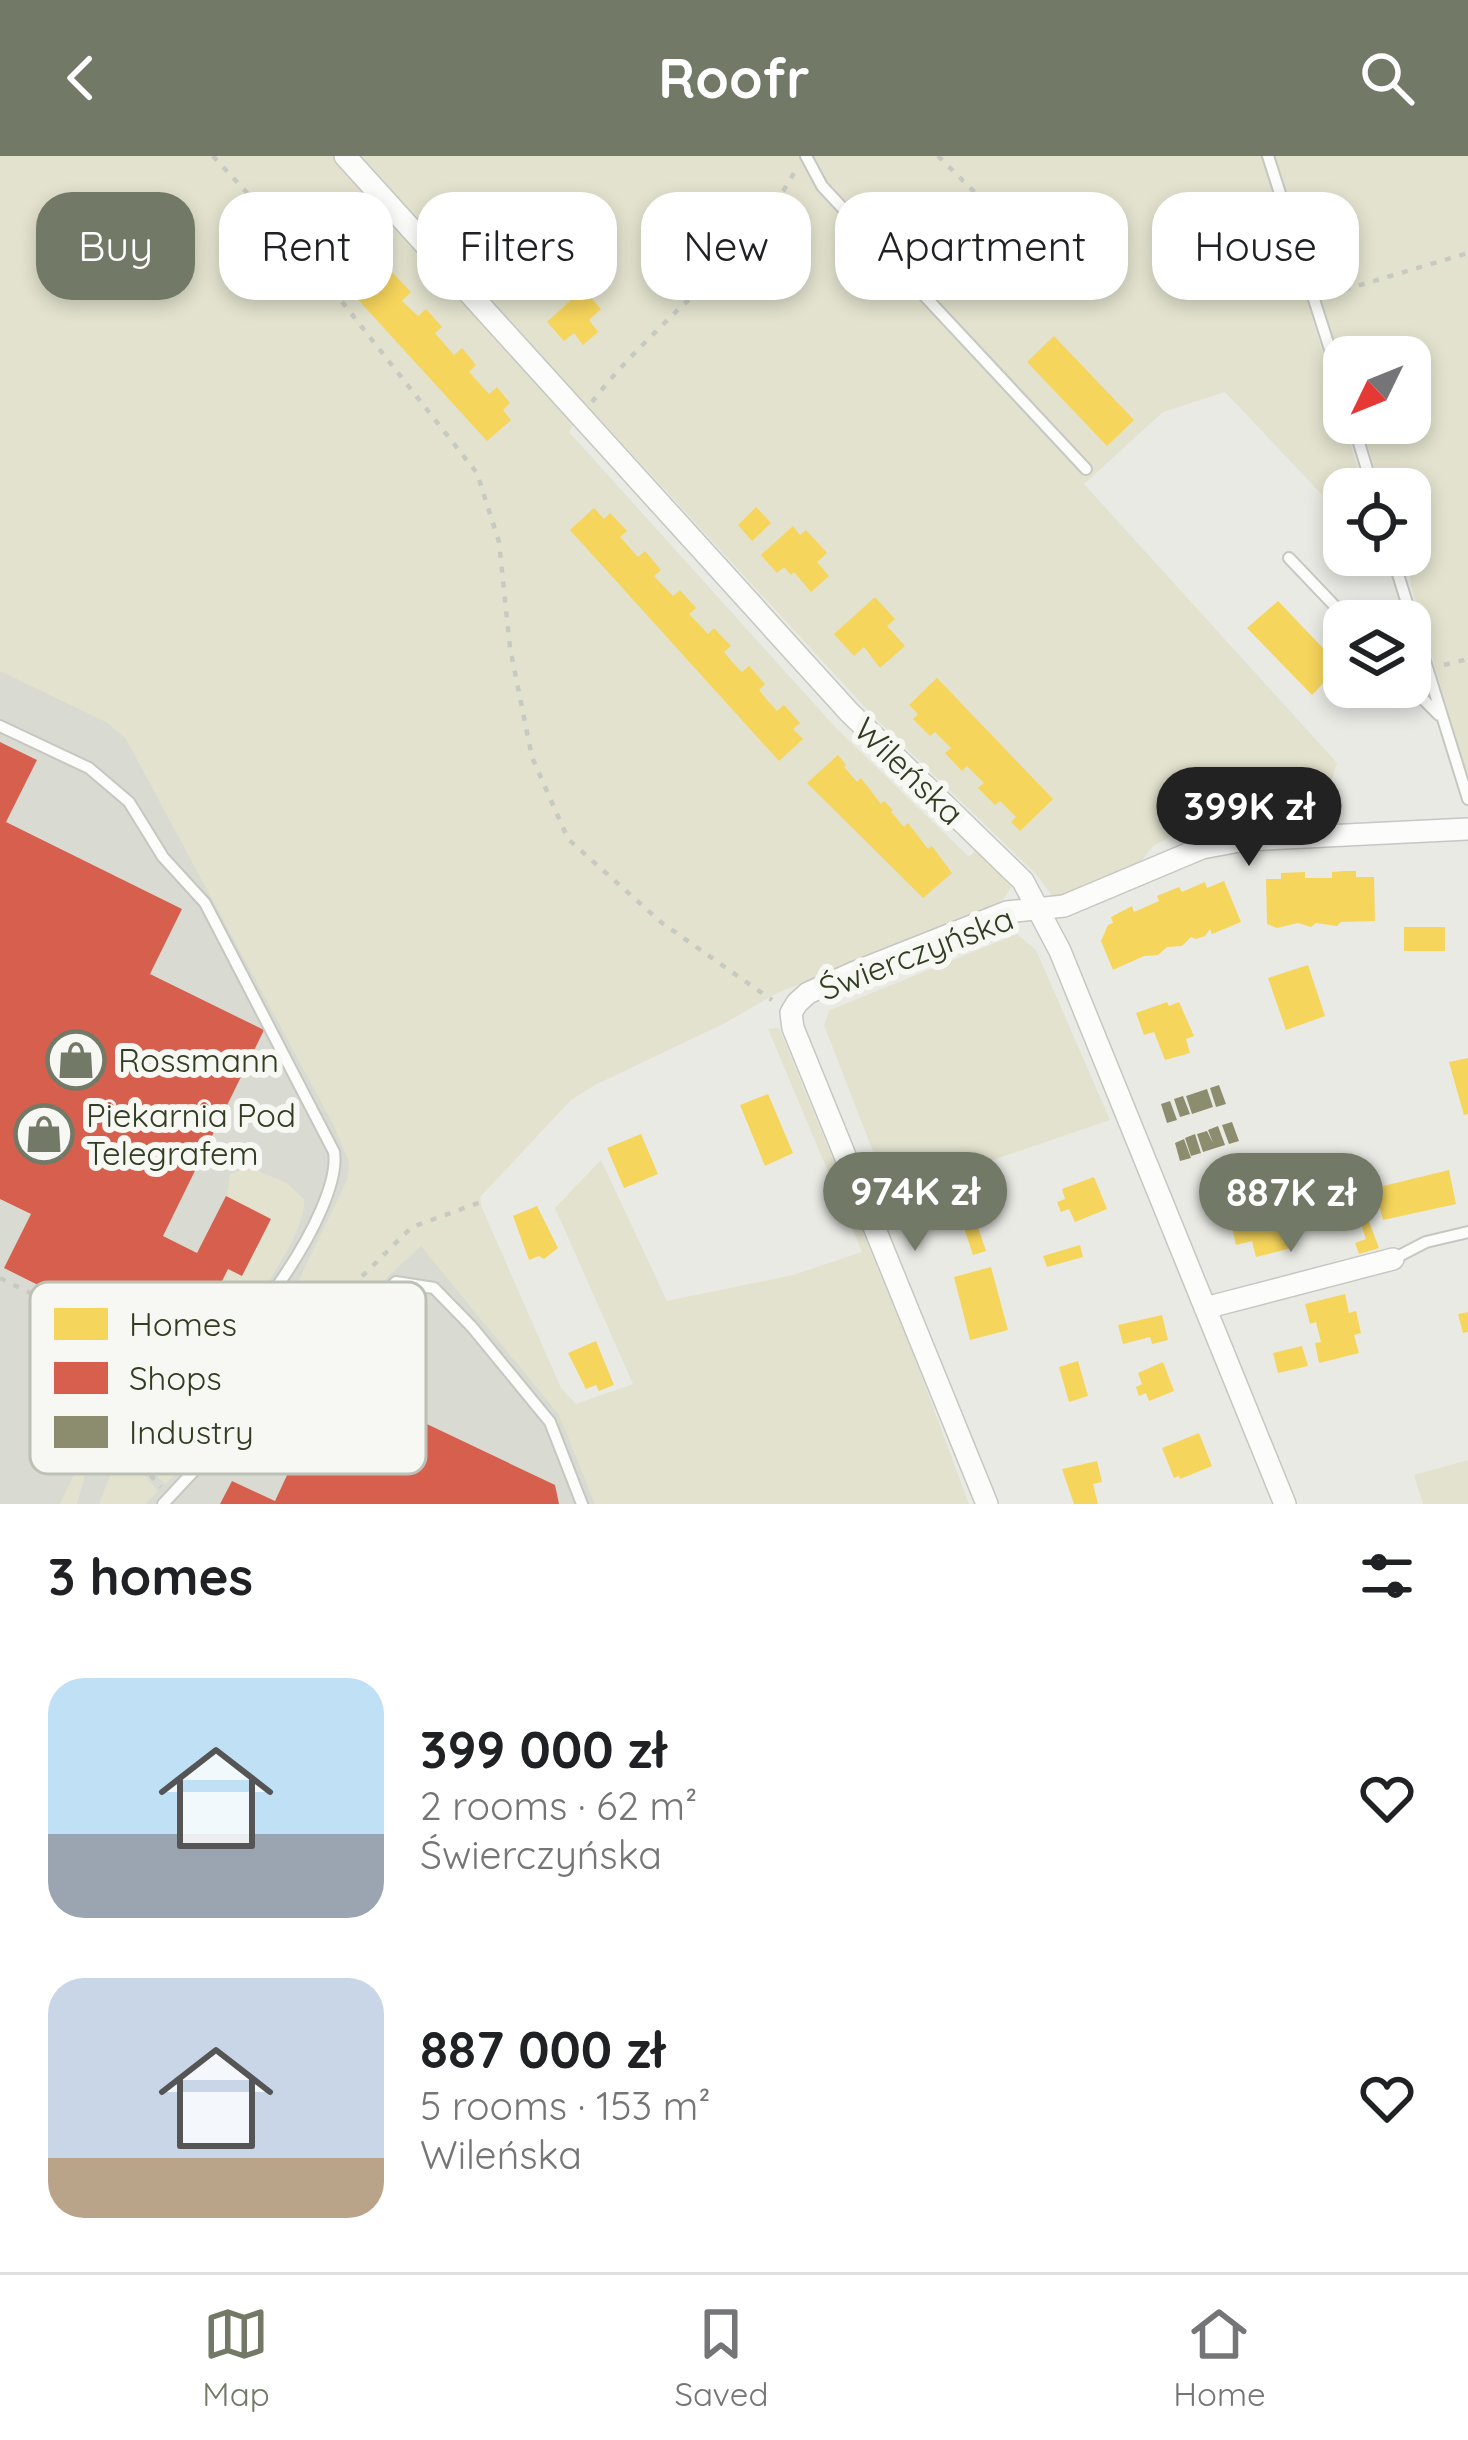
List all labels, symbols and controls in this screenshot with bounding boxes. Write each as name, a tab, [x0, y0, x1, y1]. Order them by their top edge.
text: Roofr	[658, 44, 810, 112]
icon: back	[48, 45, 114, 111]
icon: search	[1354, 45, 1420, 111]
chip: Buy	[36, 192, 195, 300]
chip: Rent	[219, 192, 393, 300]
chip: Filters	[417, 192, 617, 300]
chip: New	[641, 192, 811, 300]
chip: Apartment	[835, 192, 1128, 300]
chip: House	[1152, 192, 1359, 300]
north arrow	[1323, 336, 1431, 444]
map controls	[1323, 336, 1431, 708]
button: locate	[1323, 468, 1431, 576]
button: layers	[1323, 600, 1431, 708]
street label: Wileńska	[846, 708, 973, 833]
pin: 399K zł	[1138, 767, 1360, 869]
text: 399K zł	[1183, 781, 1315, 830]
street label: Świerczyńska	[813, 897, 1019, 1008]
shop icon: Rossmann	[45, 1029, 107, 1091]
place label: Rossmann	[118, 1039, 279, 1080]
place label: Piekarnia Pod Telegrafem	[86, 1094, 296, 1173]
shop icon: Piekarnia Pod Telegrafem	[13, 1103, 75, 1165]
pin: 974K zł	[804, 1152, 1026, 1254]
pin: 887K zł	[1180, 1153, 1402, 1255]
text: 974K zł	[850, 1166, 980, 1215]
text: 887K zł	[1226, 1167, 1356, 1216]
legend	[30, 1282, 426, 1474]
text: Homes	[129, 1303, 237, 1344]
text: Shops	[129, 1357, 222, 1398]
text: Industry	[129, 1411, 254, 1452]
icon: filters	[1354, 1543, 1420, 1609]
text: 3 homes	[48, 1544, 253, 1608]
text: 399 000 zł	[420, 1717, 666, 1781]
icon: home	[144, 1726, 288, 1870]
icon: heart	[1354, 1765, 1420, 1831]
text: 2 rooms · 62 m²	[420, 1781, 697, 1830]
text: Świerczyńska	[420, 1830, 662, 1879]
text: 887 000 zł	[420, 2017, 665, 2081]
icon: home	[144, 2026, 288, 2170]
icon: heart	[1354, 2065, 1420, 2131]
text: 5 rooms · 153 m²	[420, 2081, 711, 2130]
text: Wileńska	[420, 2130, 582, 2179]
tab: Map	[202, 2301, 270, 2414]
tab: Saved	[674, 2301, 768, 2414]
tab: Home	[1173, 2301, 1266, 2414]

